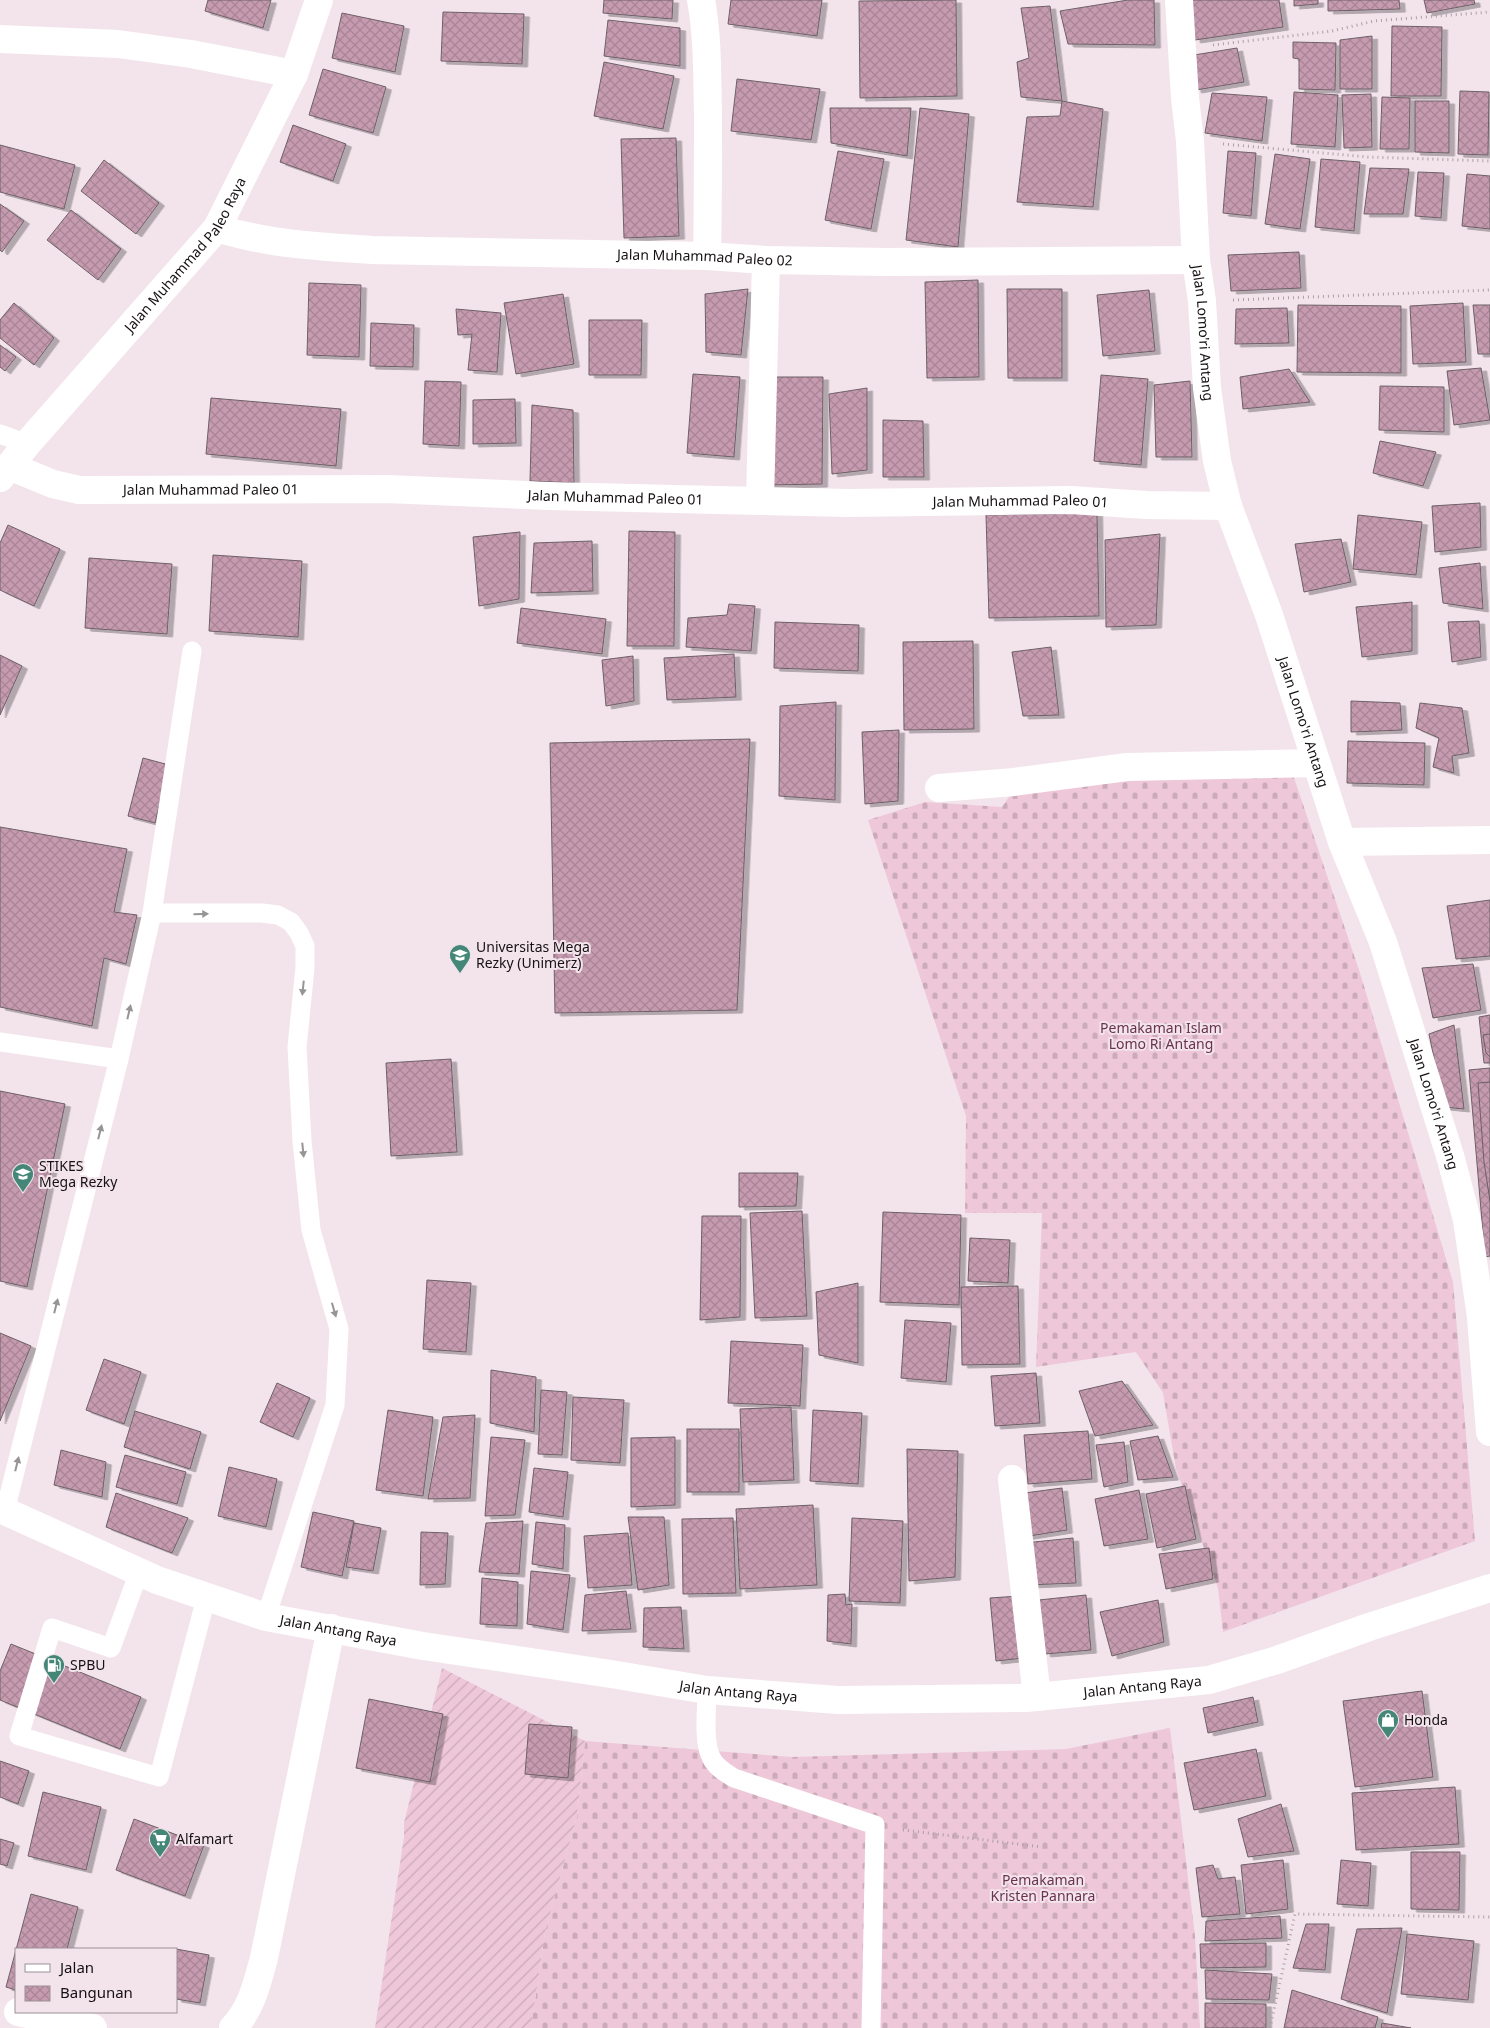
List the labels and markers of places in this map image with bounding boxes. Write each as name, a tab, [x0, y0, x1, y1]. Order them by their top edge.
place label: Universitas Mega Rezky (Unimerz)	[476, 937, 590, 972]
school or university icon: Universitas Mega Rezky (Unimerz)	[448, 943, 472, 974]
place label: STIKES Mega Rezky	[39, 1156, 118, 1191]
school or university icon: STIKES Mega Rezky	[11, 1162, 35, 1193]
fuel station icon: SPBU	[42, 1653, 66, 1684]
place label: SPBU	[70, 1655, 106, 1674]
shop icon: Honda	[1376, 1708, 1400, 1739]
place label: Honda	[1404, 1710, 1448, 1729]
supermarket icon: Alfamart	[148, 1827, 172, 1858]
place label: Alfamart	[176, 1829, 233, 1848]

